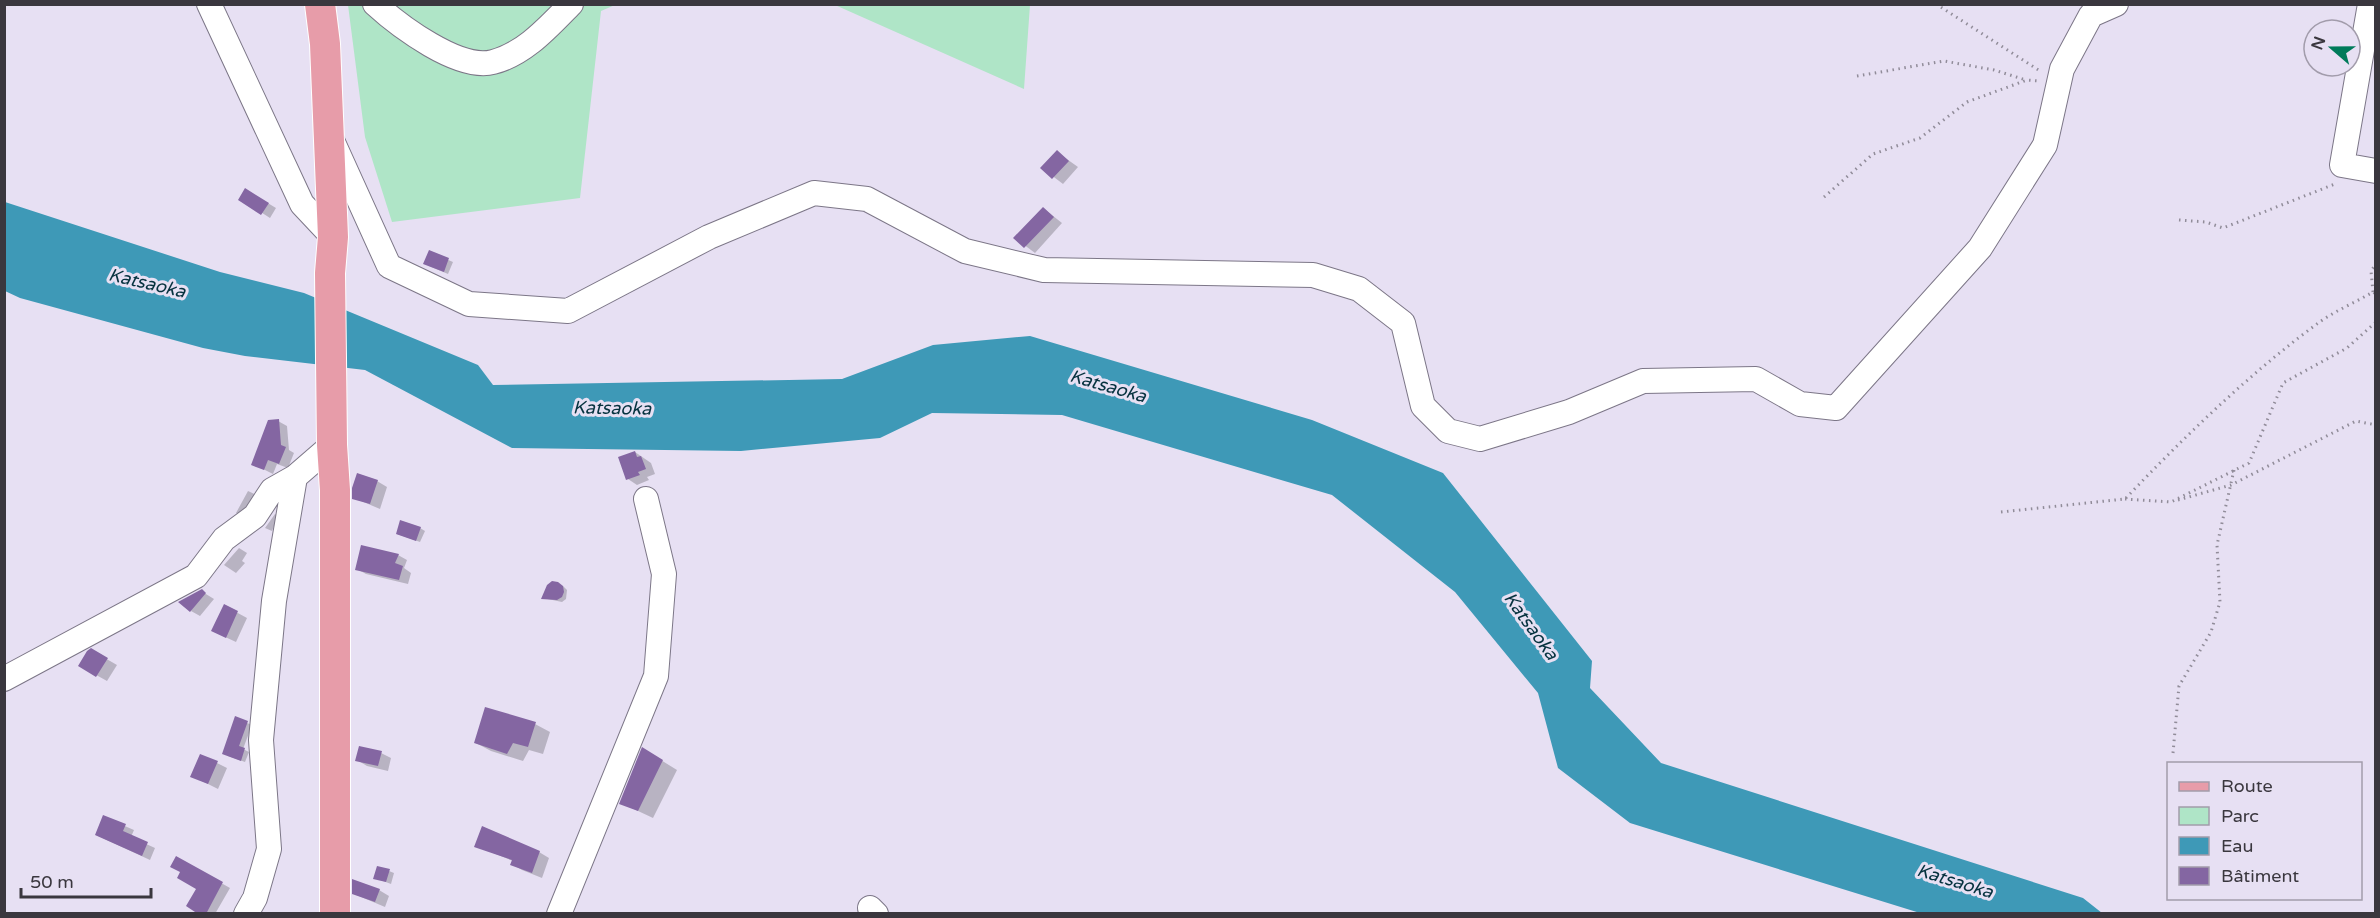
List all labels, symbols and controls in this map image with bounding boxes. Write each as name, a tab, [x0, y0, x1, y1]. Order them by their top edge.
north arrow	[2302, 18, 2362, 78]
text: N	[2307, 34, 2330, 53]
water label: Katsaoka	[106, 263, 188, 303]
water label: Katsaoka	[1067, 365, 1149, 408]
water label: Katsaoka	[573, 396, 652, 420]
water label: Katsaoka	[1499, 588, 1563, 665]
legend	[2167, 762, 2362, 900]
text: Route	[2221, 775, 2273, 797]
text: Parc	[2221, 805, 2259, 827]
text: Eau	[2221, 835, 2253, 857]
water label: Katsaoka	[1914, 859, 1996, 903]
scale bar	[21, 861, 152, 899]
text: Bâtiment	[2221, 865, 2299, 887]
text: 50 m	[30, 871, 74, 893]

